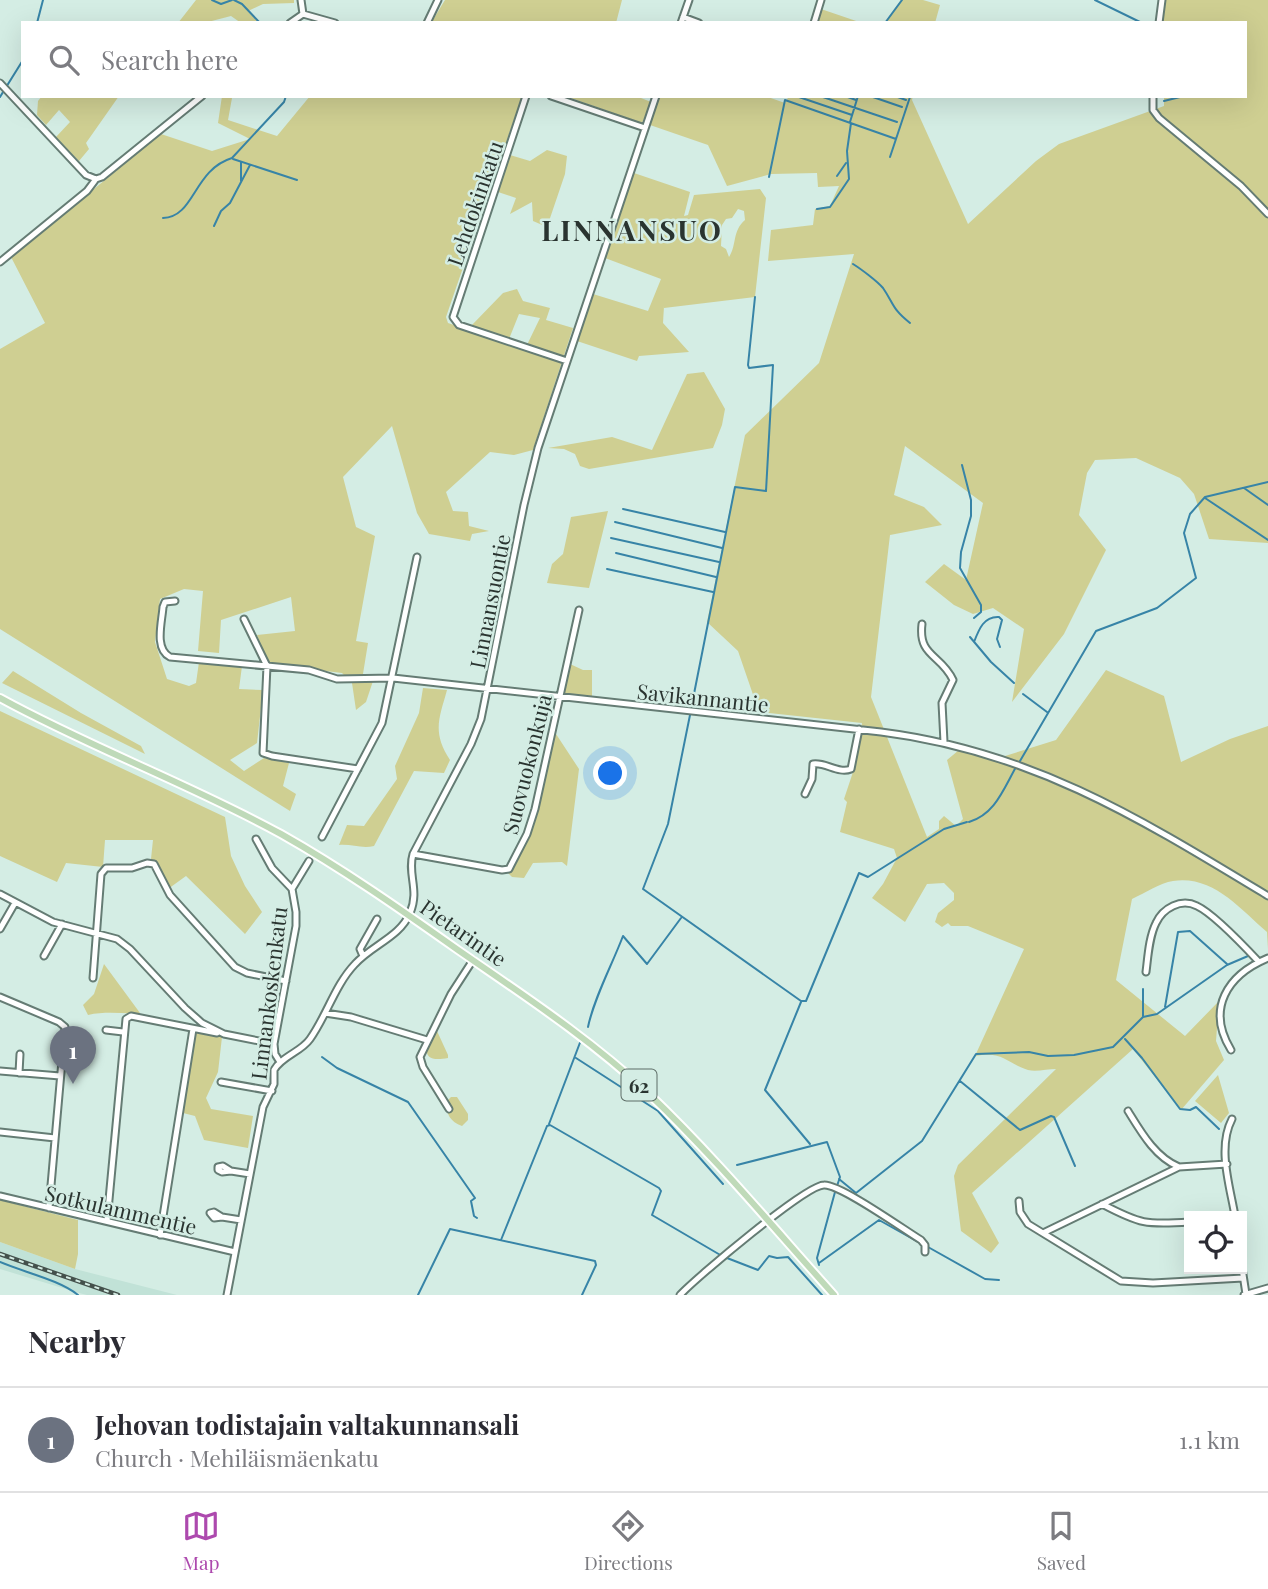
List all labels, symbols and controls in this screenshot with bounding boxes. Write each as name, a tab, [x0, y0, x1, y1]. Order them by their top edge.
search box	[21, 21, 1247, 98]
icon: search	[45, 41, 83, 79]
text: Search here	[101, 42, 238, 77]
street label: Lehdokinkatu	[440, 137, 508, 269]
district label: LINNANSUO	[541, 211, 723, 248]
street label: Linnansuontie	[462, 531, 516, 671]
street label: Savikannantie	[636, 676, 770, 718]
street label: Suovuokonkuja	[495, 690, 557, 837]
your location	[593, 756, 627, 790]
street label: Pietarintie	[415, 892, 513, 972]
street label: Linnankoskenkatu	[244, 905, 292, 1081]
pin: 1	[50, 1026, 96, 1084]
road number: 62	[622, 1070, 656, 1100]
street label: Sotkulammentie	[42, 1178, 200, 1240]
map controls	[1184, 1211, 1247, 1274]
button: locate	[1184, 1211, 1247, 1274]
text: Nearby	[28, 1321, 126, 1361]
text: Jehovan todistajain valtakunnansali	[95, 1407, 519, 1442]
text: 1	[47, 1424, 55, 1455]
text: 1.1 km	[1179, 1424, 1240, 1455]
text: Church · Mehiläismäenkatu	[95, 1442, 379, 1473]
tab: Map	[182, 1507, 220, 1575]
tab: Directions	[584, 1507, 673, 1575]
tab: Saved	[1037, 1507, 1086, 1575]

